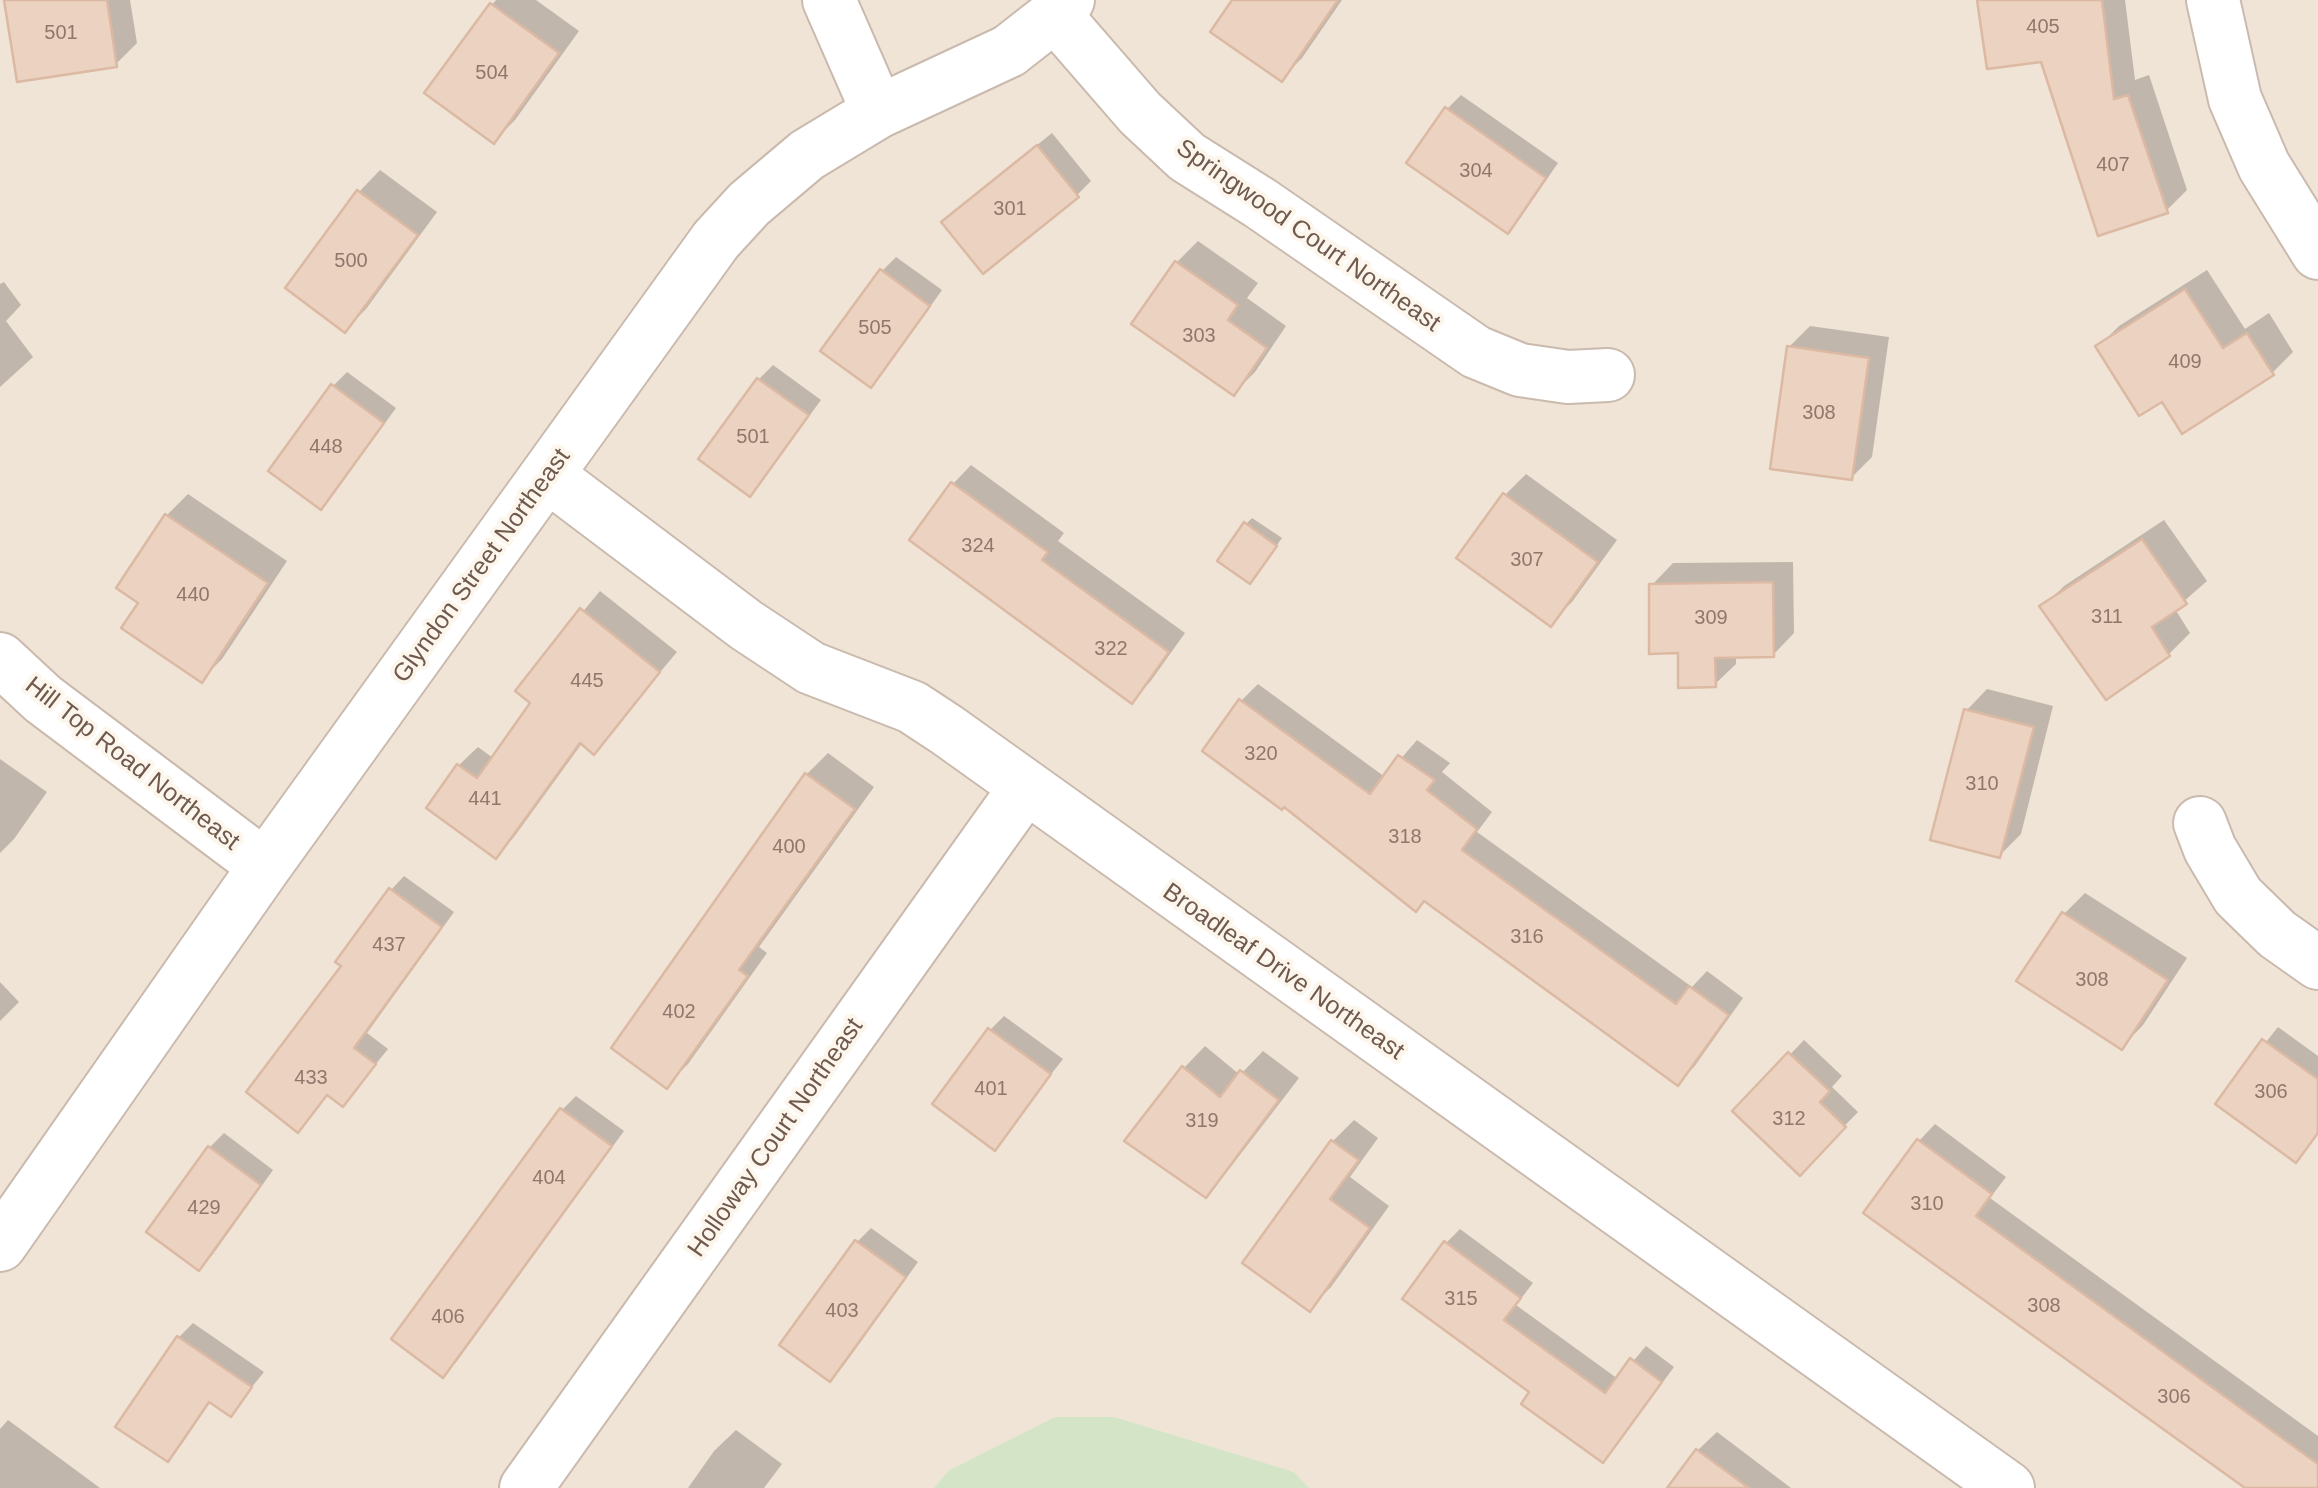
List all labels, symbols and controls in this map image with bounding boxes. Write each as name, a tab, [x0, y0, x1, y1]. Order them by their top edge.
house number: 405	[2026, 15, 2060, 39]
house number: 501	[44, 21, 78, 45]
house number: 504	[475, 61, 509, 85]
street label: Springwood Court Northeast	[1170, 133, 1446, 339]
house number: 407	[2096, 153, 2130, 177]
house number: 304	[1459, 159, 1493, 183]
house number: 301	[993, 197, 1027, 221]
house number: 500	[334, 249, 368, 273]
house number: 505	[858, 316, 892, 340]
house number: 303	[1182, 324, 1216, 348]
house number: 409	[2168, 350, 2202, 374]
house number: 308	[1802, 401, 1836, 425]
house number: 501	[736, 425, 770, 449]
house number: 448	[309, 435, 343, 459]
street label: Glyndon Street Northeast	[387, 443, 577, 689]
house number: 324	[961, 534, 995, 558]
house number: 307	[1510, 548, 1544, 572]
house number: 440	[176, 583, 210, 607]
house number: 311	[2091, 605, 2123, 629]
house number: 309	[1694, 606, 1728, 630]
house number: 322	[1094, 637, 1128, 661]
house number: 445	[570, 669, 604, 693]
street label: Hill Top Road Northeast	[19, 671, 245, 857]
house number: 320	[1244, 742, 1278, 766]
house number: 310	[1965, 772, 1999, 796]
house number: 441	[468, 787, 502, 811]
house number: 318	[1388, 825, 1422, 849]
house number: 400	[772, 835, 806, 859]
street label: Broadleaf Drive Northeast	[1157, 877, 1409, 1067]
house number: 316	[1510, 925, 1544, 949]
house number: 437	[372, 933, 406, 957]
house number: 308	[2075, 968, 2109, 992]
house number: 402	[662, 1000, 696, 1024]
street label: Holloway Court Northeast	[682, 1013, 870, 1263]
house number: 433	[294, 1066, 328, 1090]
house number: 401	[974, 1077, 1008, 1101]
house number: 306	[2254, 1080, 2288, 1104]
house number: 312	[1772, 1107, 1806, 1131]
house number: 319	[1185, 1109, 1219, 1133]
house number: 404	[532, 1166, 566, 1190]
house number: 310	[1910, 1192, 1944, 1216]
house number: 429	[187, 1196, 221, 1220]
house number: 315	[1444, 1287, 1478, 1311]
house number: 308	[2027, 1294, 2061, 1318]
house number: 403	[825, 1299, 859, 1323]
house number: 406	[431, 1305, 465, 1329]
house number: 306	[2157, 1385, 2191, 1409]

